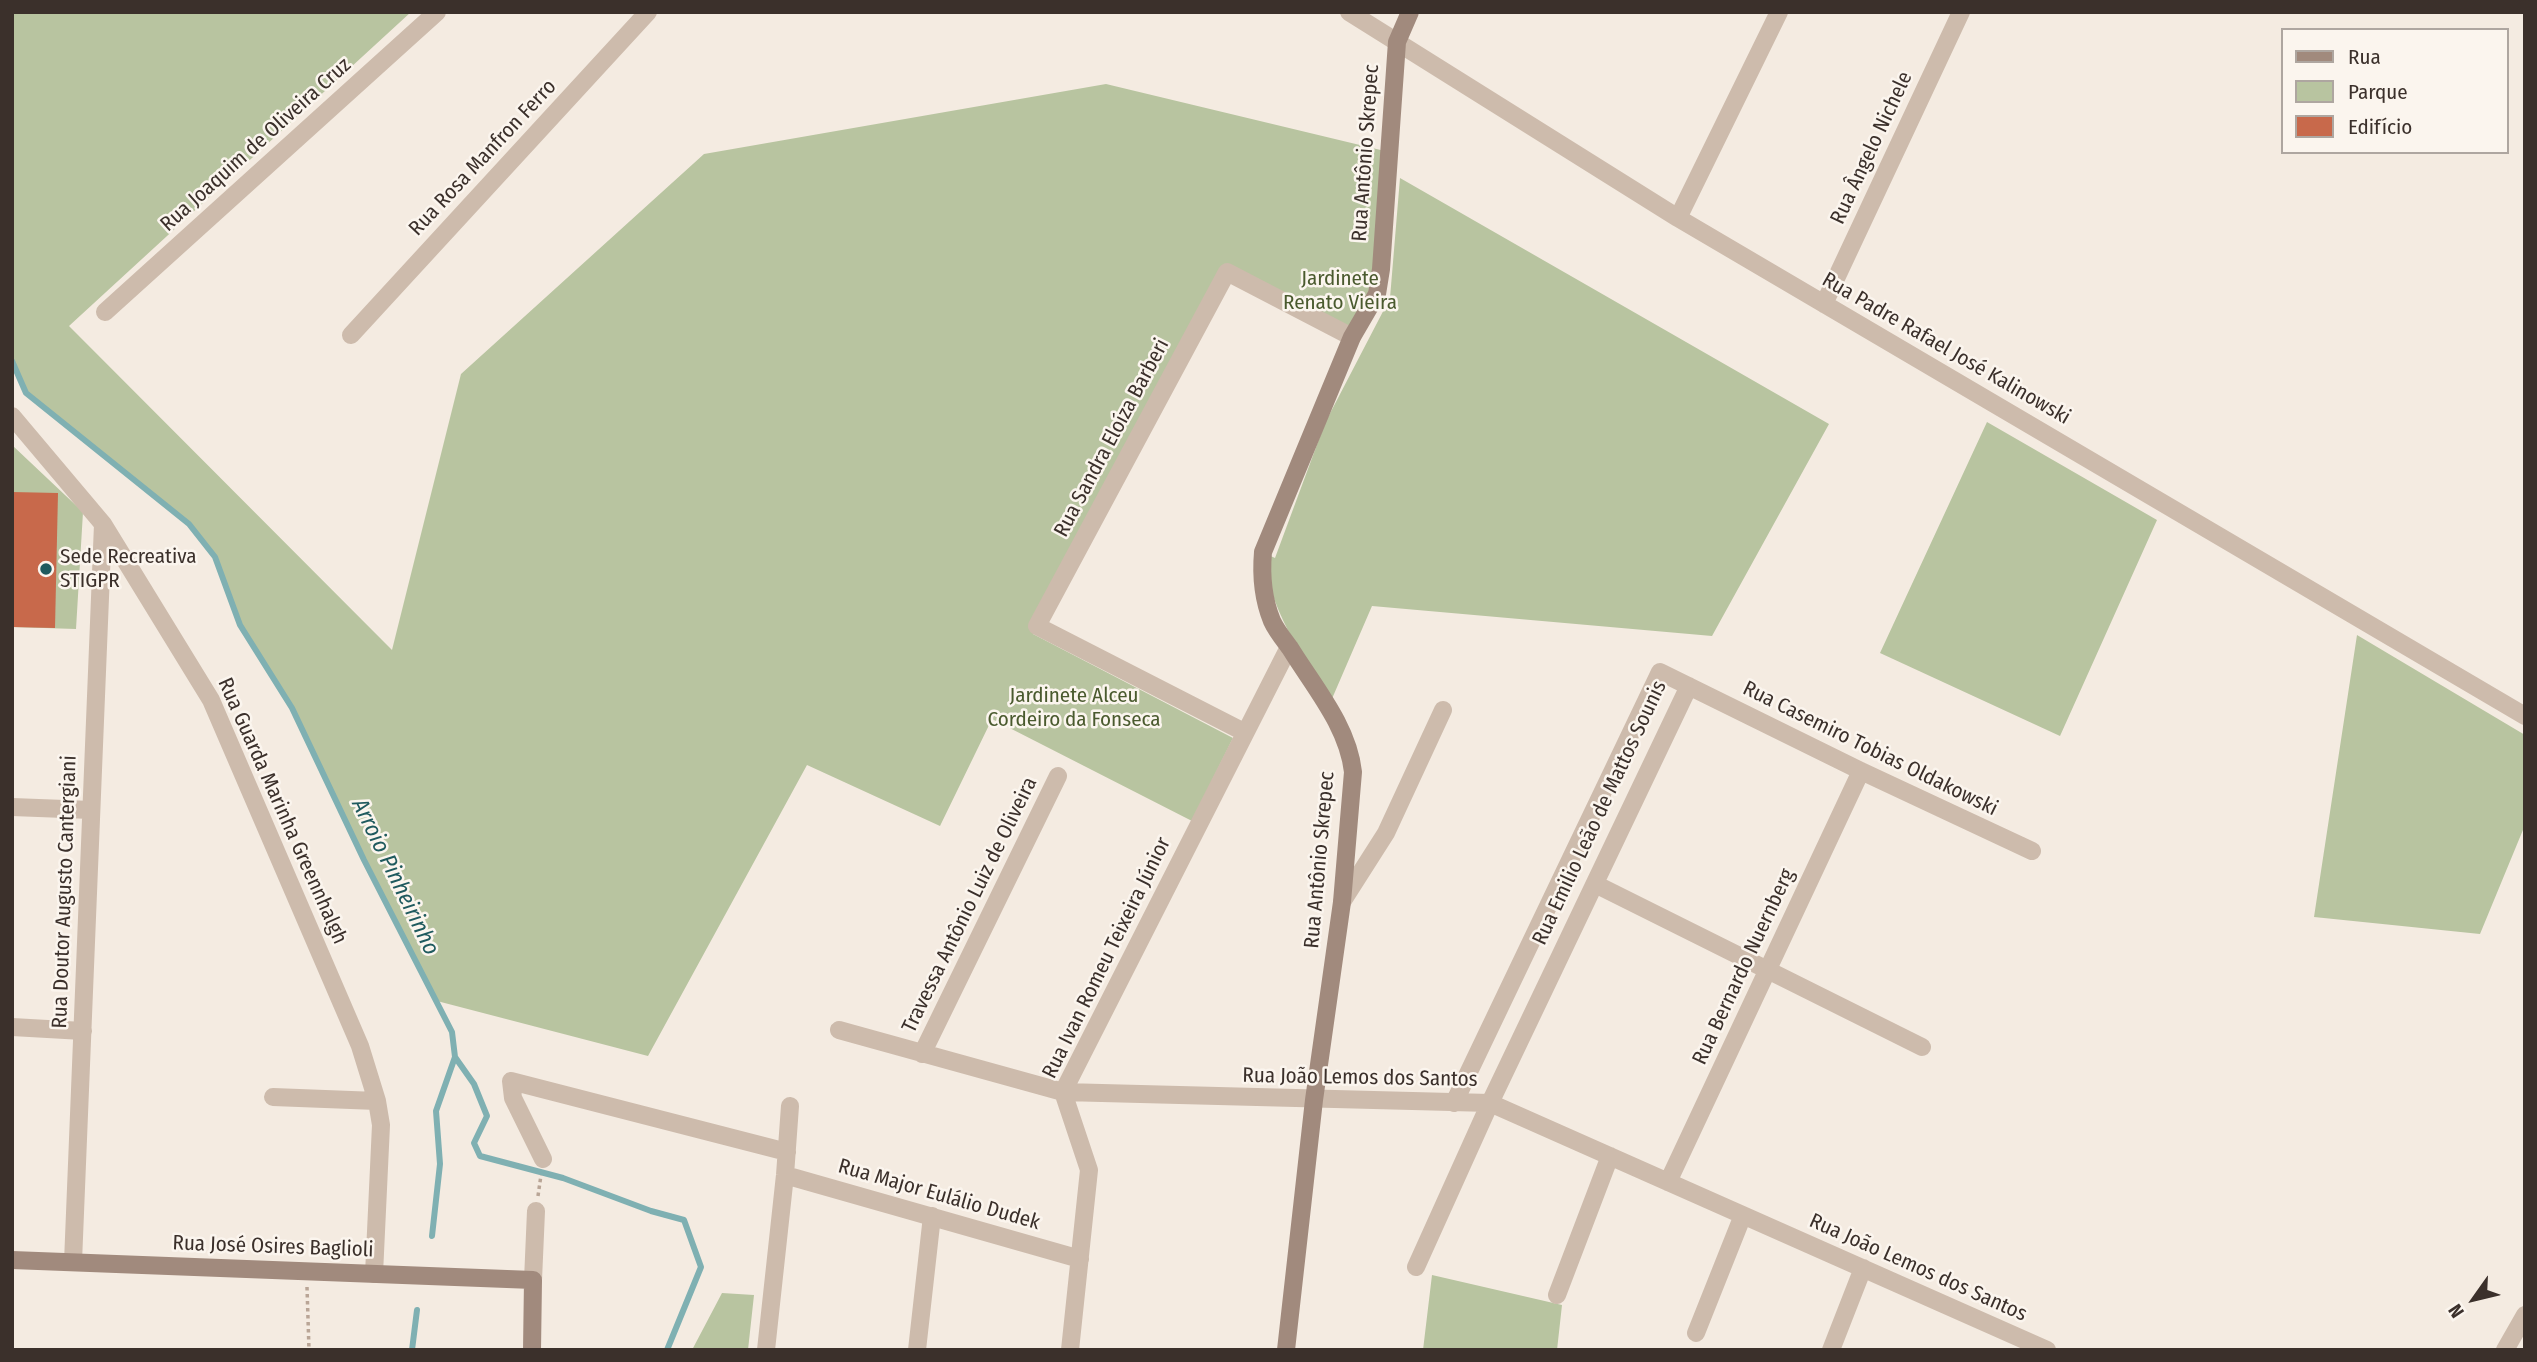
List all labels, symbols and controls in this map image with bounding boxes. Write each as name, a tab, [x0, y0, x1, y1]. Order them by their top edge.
legend	[2282, 28, 2509, 154]
text: Rua	[2348, 44, 2381, 70]
street label: Rua Joaquim de Oliveira Cruz	[156, 53, 356, 237]
street label: Rua Antônio Skrepec	[1347, 64, 1385, 242]
street label: Rua Ângelo Nichele	[1826, 68, 1918, 228]
street label: Rua Rosa Manfron Ferro	[404, 75, 562, 241]
text: Parque	[2348, 79, 2408, 105]
text: Edifício	[2348, 114, 2412, 140]
park label: Jardinete Renato Vieira	[1283, 266, 1397, 316]
street label: Rua Padre Rafael José Kalinowski	[1817, 267, 2075, 431]
street label: Rua Sandra Eloíza Barberi	[1049, 335, 1175, 541]
place label: Sede Recreativa STIGPR	[60, 544, 197, 594]
marker: Sede Recreativa STIGPR	[38, 561, 54, 577]
street label: Rua Guarda Marinha Greennhalgh	[212, 674, 352, 948]
street label: Rua Casemiro Tobias Oldakowski	[1738, 676, 2002, 822]
street label: Rua Emilio Leão de Mattos Sounis	[1528, 677, 1672, 949]
park label: Jardinete Alceu Cordeiro da Fonseca	[987, 683, 1161, 733]
street label: Rua Doutor Augusto Cantergiani	[48, 755, 82, 1029]
street label: Rua Antônio Skrepec	[1300, 770, 1340, 950]
street label: Travessa Antônio Luiz de Oliveira	[897, 773, 1043, 1037]
water label: Arroio Pinheirinho	[345, 794, 445, 960]
street label: Rua Ivan Romeu Teixeira Júnior	[1038, 833, 1176, 1083]
street label: Rua Bernardo Nuernberg	[1688, 865, 1800, 1069]
street label: Rua João Lemos dos Santos	[1242, 1063, 1478, 1093]
street label: Rua Major Eulálio Dudek	[835, 1154, 1043, 1236]
street label: Rua João Lemos dos Santos	[1805, 1209, 2031, 1327]
street label: Rua José Osires Baglioli	[172, 1231, 374, 1263]
north arrow	[2439, 1264, 2509, 1334]
text: N	[2443, 1300, 2469, 1322]

